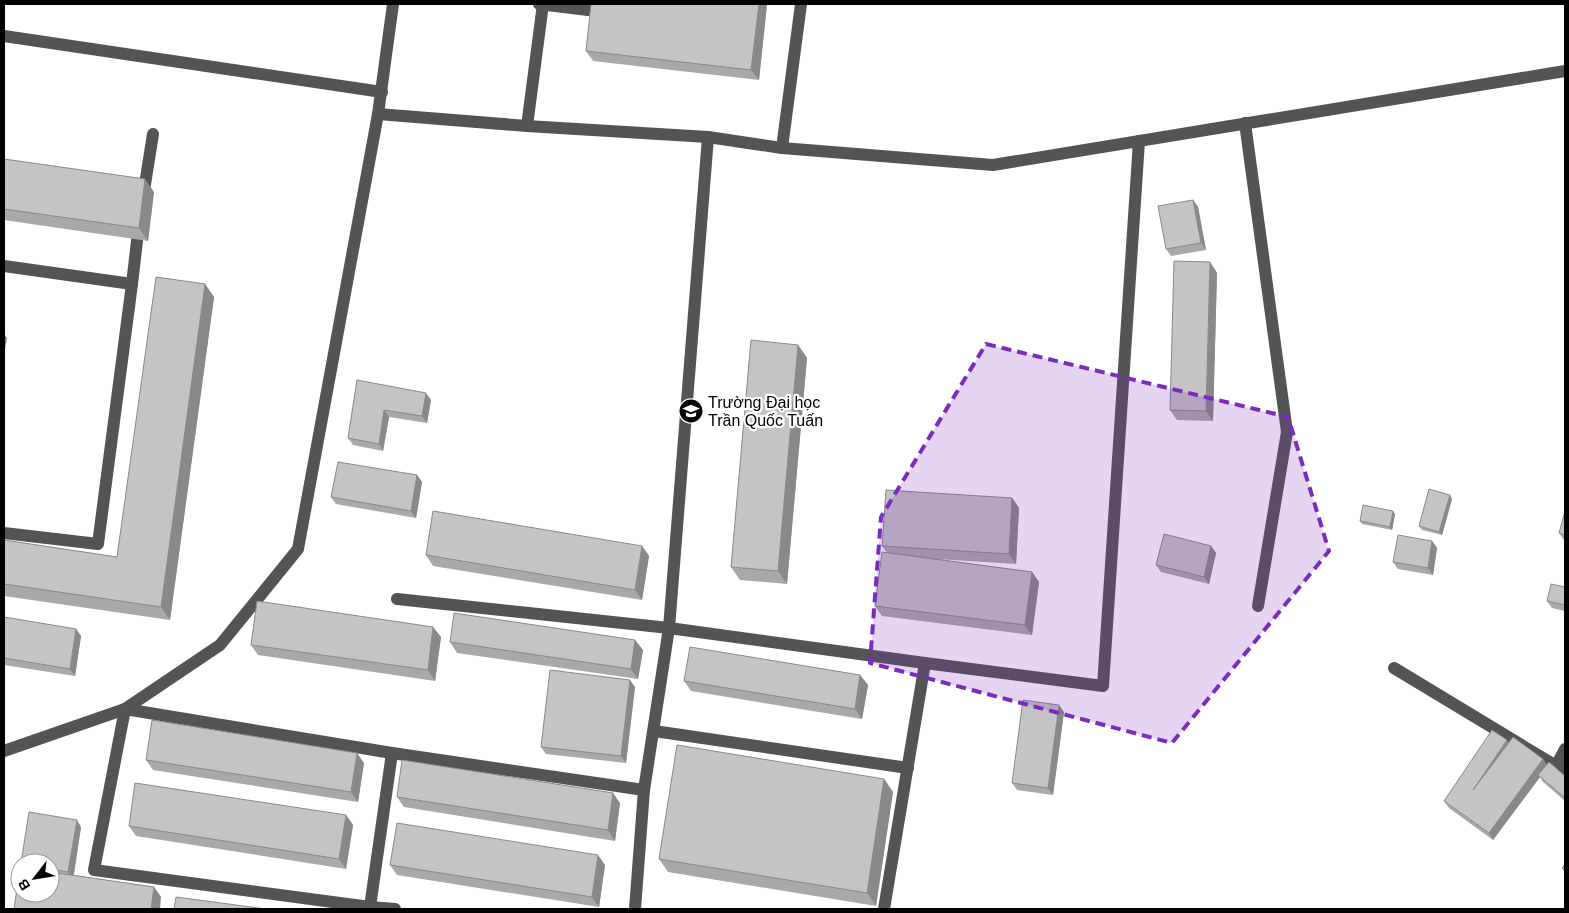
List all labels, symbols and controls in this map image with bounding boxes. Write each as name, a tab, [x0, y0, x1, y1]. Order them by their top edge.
place label: Trường Đại học Trần Quốc Tuấn	[708, 394, 823, 429]
school or university icon: Trường Đại học Trần Quốc Tuấn	[678, 398, 704, 424]
north arrow	[10, 853, 60, 903]
text: B	[14, 876, 33, 893]

